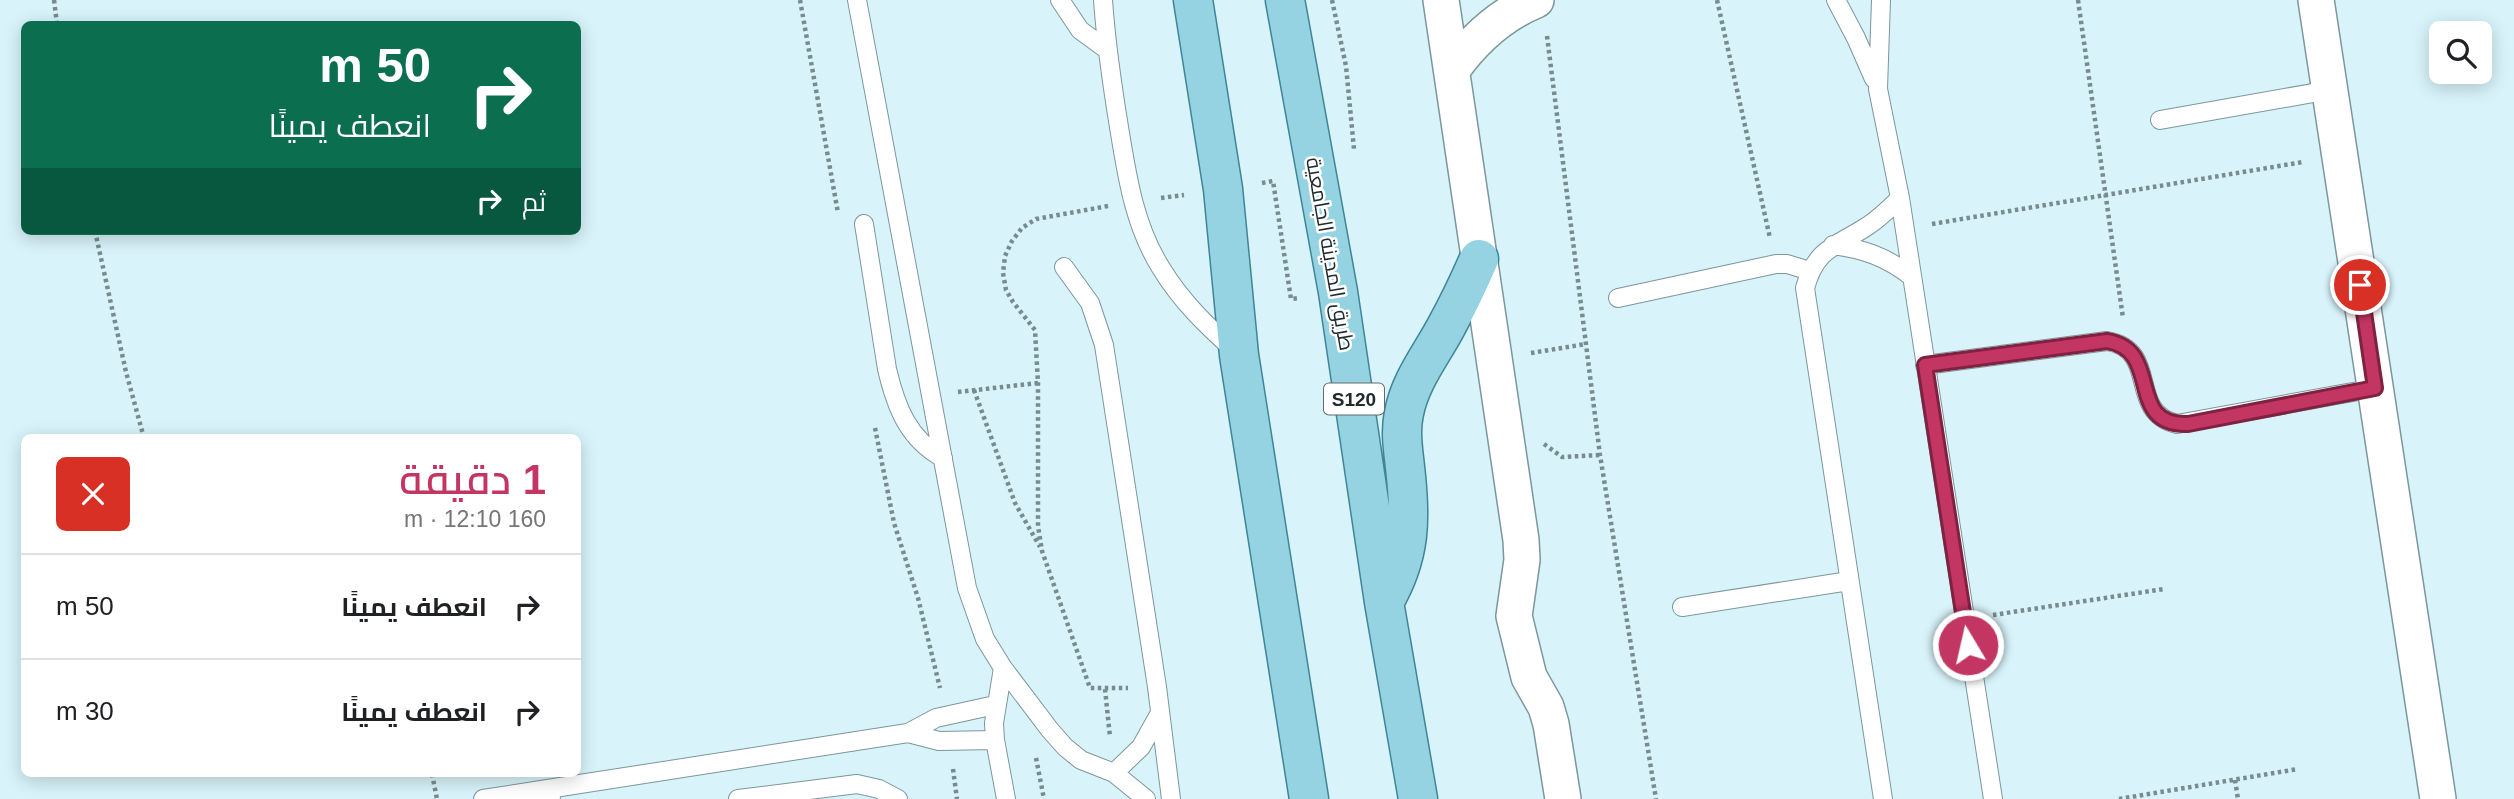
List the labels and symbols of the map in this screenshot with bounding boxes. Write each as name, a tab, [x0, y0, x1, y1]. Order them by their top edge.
street label: طريق المدينة الجامعية	[1300, 155, 1359, 353]
pin	[2330, 255, 2390, 315]
road number: S120	[1324, 384, 1384, 414]
position arrow	[1931, 608, 2005, 682]

